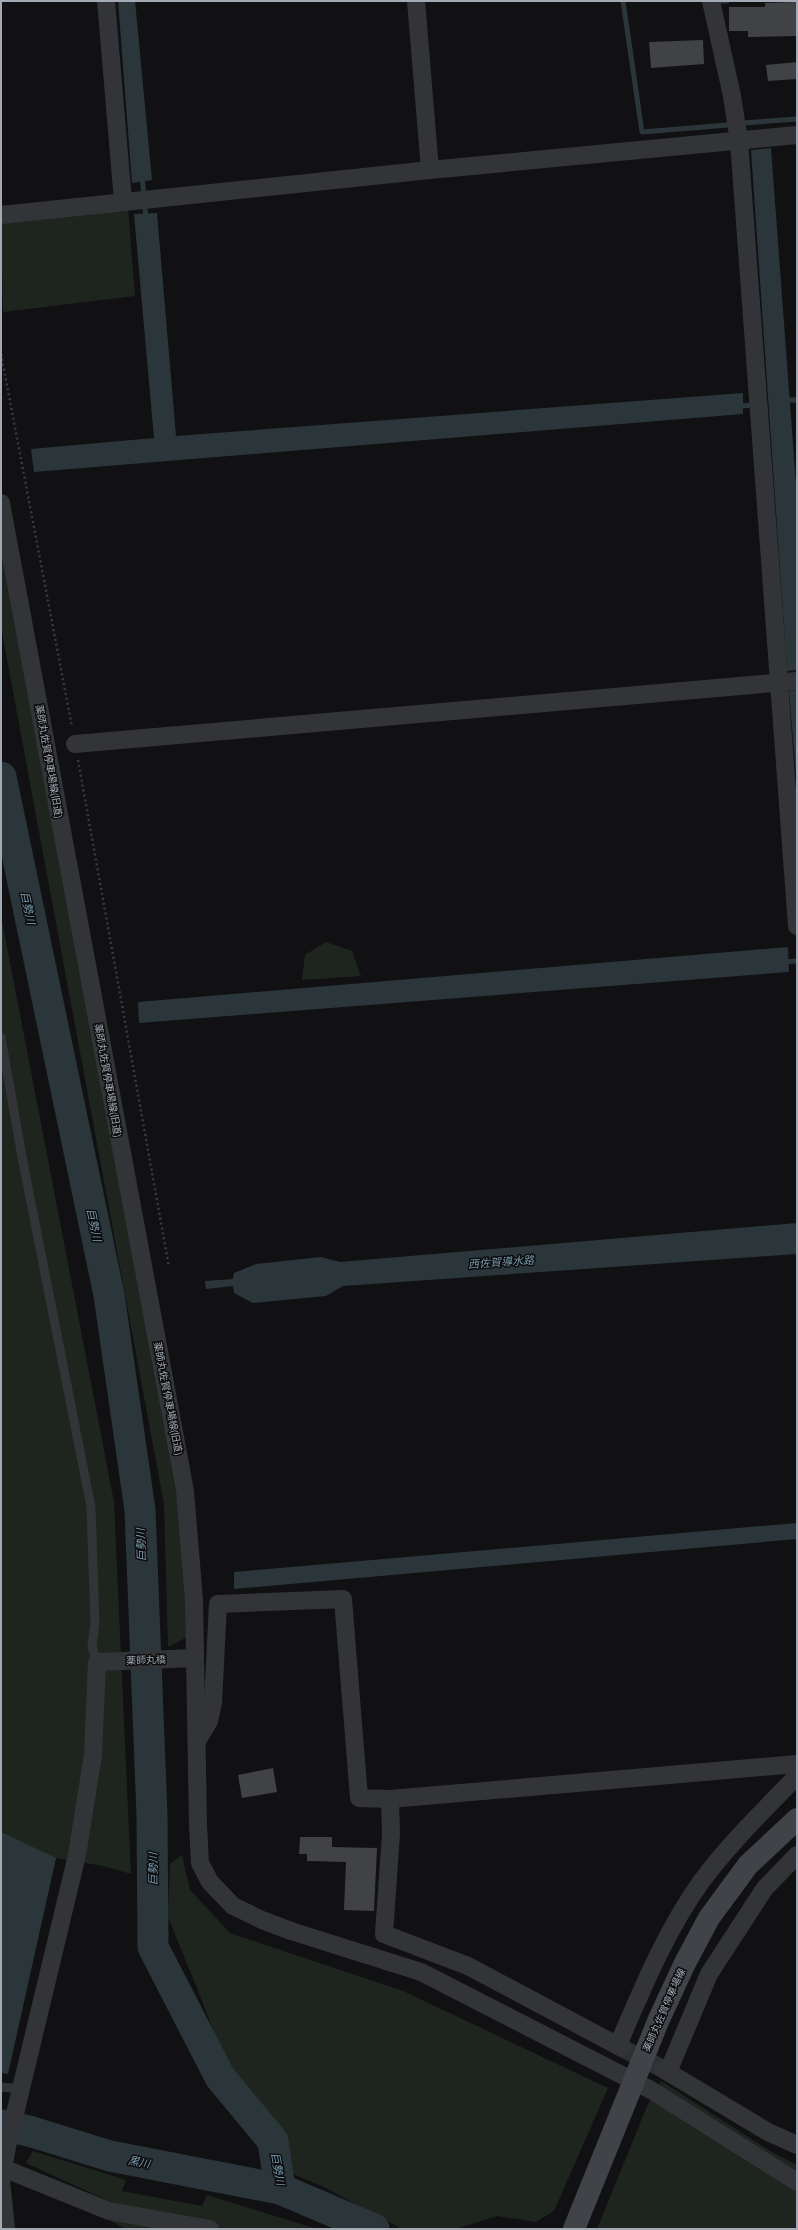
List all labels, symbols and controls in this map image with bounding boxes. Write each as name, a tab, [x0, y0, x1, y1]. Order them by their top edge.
street label: 薬師丸佐賀停車場線(旧道)	[33, 703, 65, 819]
water label: 巨勢川	[18, 890, 38, 927]
street label: 薬師丸佐賀停車場線(旧道)	[92, 1022, 124, 1138]
water label: 巨勢川	[84, 1207, 104, 1244]
water label: 西佐賀導水路	[468, 1253, 535, 1271]
street label: 薬師丸佐賀停車場線(旧道)	[151, 1340, 185, 1456]
water label: 巨勢川	[133, 1527, 149, 1562]
street label: 薬師丸橋	[126, 1653, 166, 1667]
water label: 巨勢川	[146, 1852, 160, 1886]
street label: 薬師丸佐賀停車場線	[640, 1966, 688, 2054]
water label: 巨勢川	[268, 2152, 288, 2187]
water label: 黒川	[127, 2153, 152, 2171]

